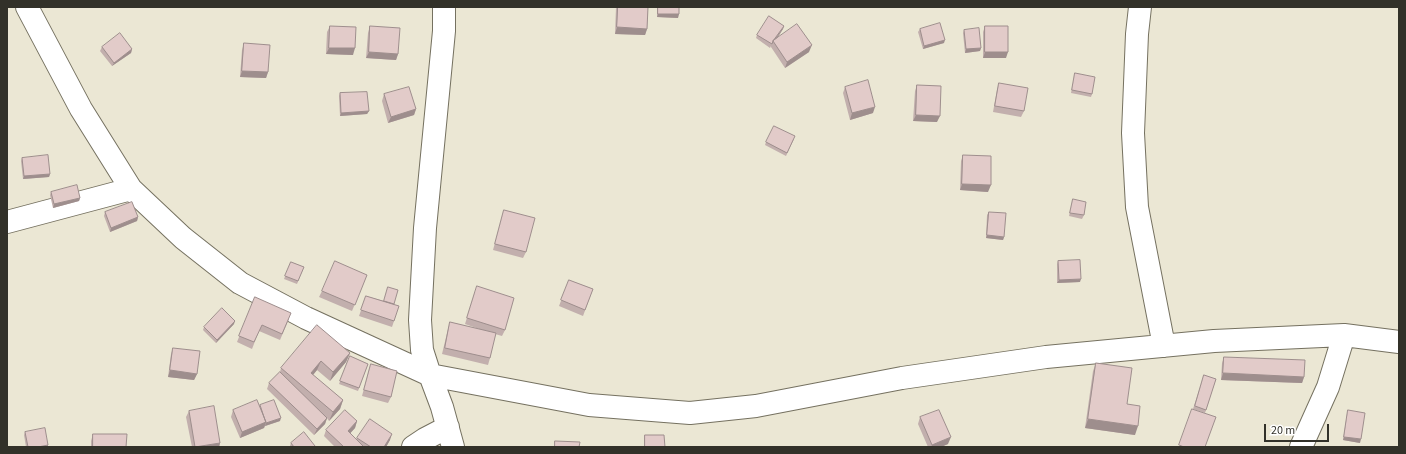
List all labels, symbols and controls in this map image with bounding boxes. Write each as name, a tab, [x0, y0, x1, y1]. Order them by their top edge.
scale bar	[1266, 416, 1331, 442]
text: 20 m	[1271, 422, 1295, 439]

